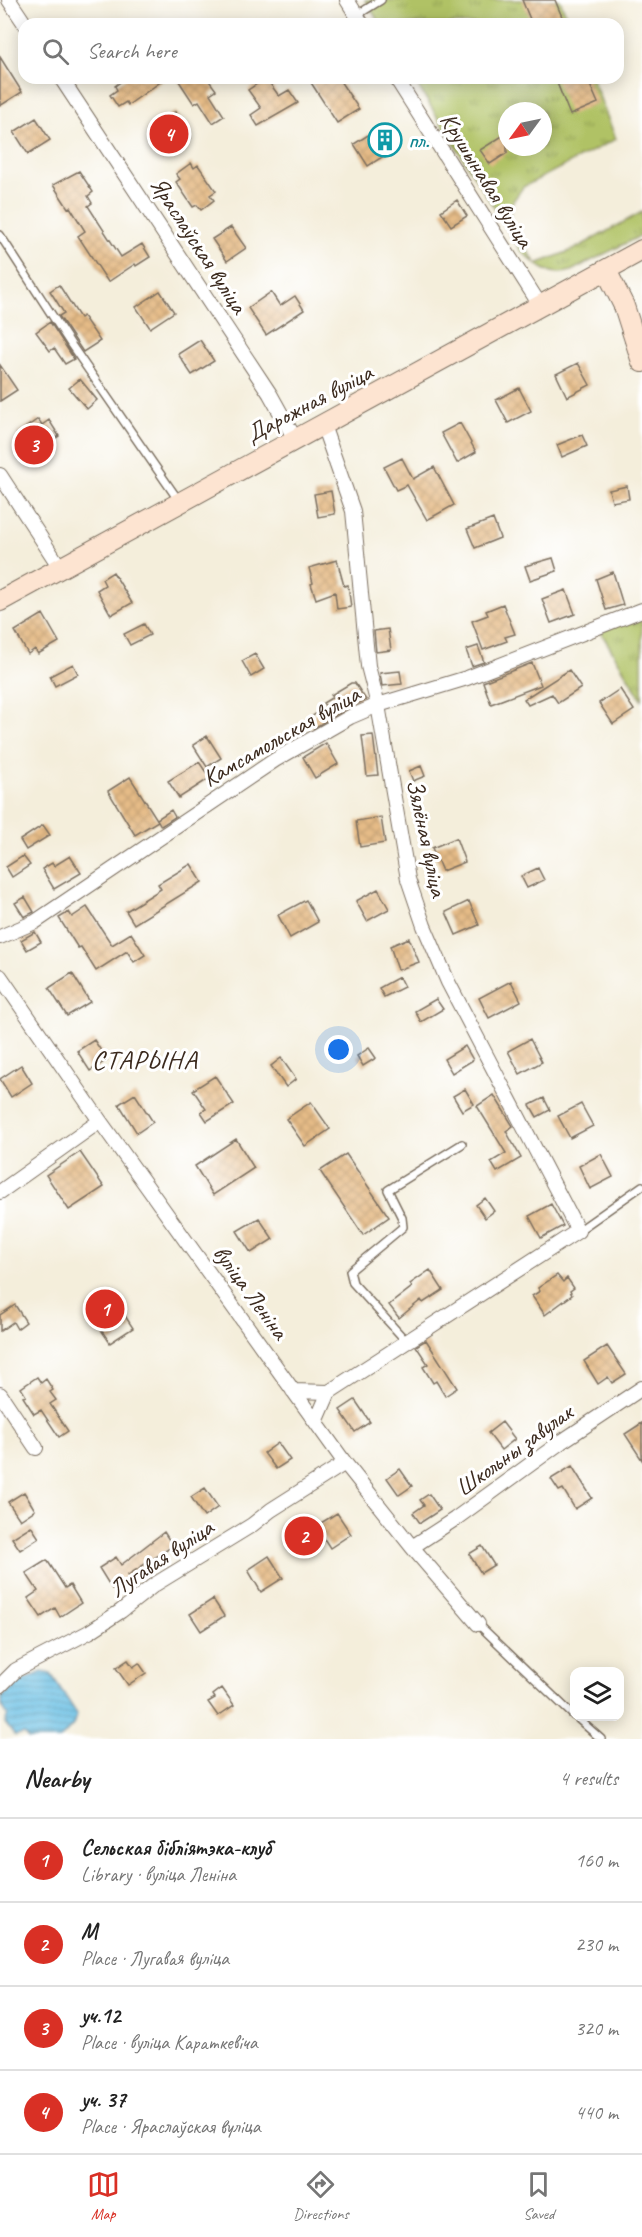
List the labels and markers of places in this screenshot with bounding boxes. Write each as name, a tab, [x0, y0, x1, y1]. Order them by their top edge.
pin: 4	[150, 112, 188, 156]
building icon: пл.	[367, 122, 403, 158]
place label: пл.	[408, 125, 429, 155]
pin: 3	[15, 422, 54, 468]
pin: 1	[86, 1286, 124, 1332]
pin: 2	[284, 1514, 324, 1558]

